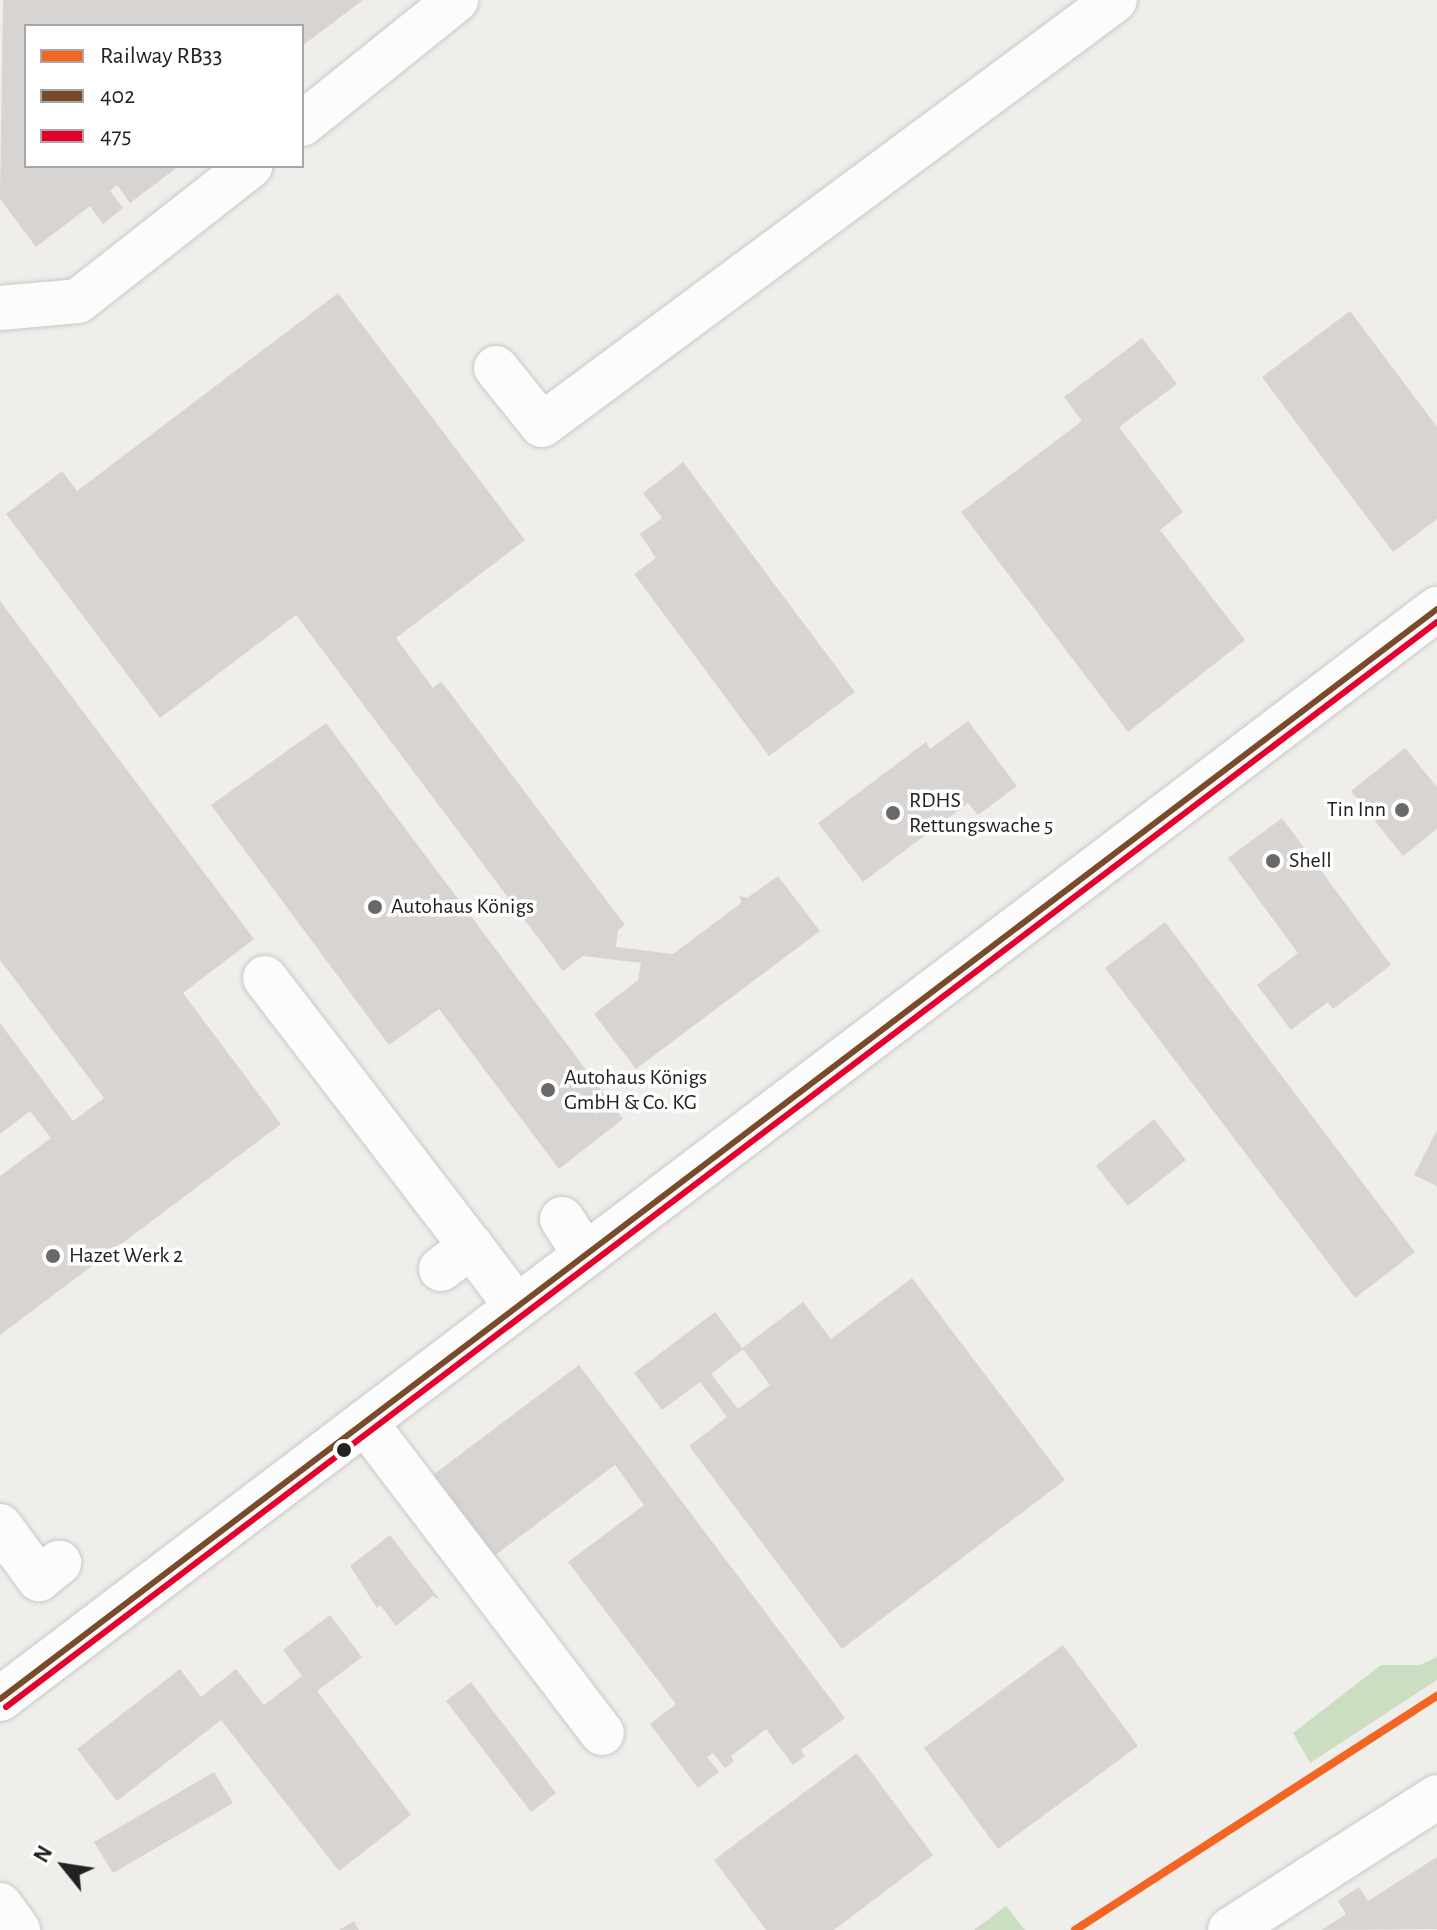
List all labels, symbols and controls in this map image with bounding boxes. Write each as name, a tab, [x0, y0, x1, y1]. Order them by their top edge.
legend	[24, 24, 304, 168]
text: Railway RB33	[100, 44, 222, 68]
text: 402	[100, 84, 135, 108]
text: 475	[100, 124, 132, 148]
place label: RDHS Rettungswache 5	[909, 787, 1053, 838]
place label: Tin Inn	[1327, 797, 1386, 823]
marker: Tin Inn	[1393, 801, 1411, 819]
marker: RDHS Rettungswache 5	[884, 804, 902, 822]
place label: Shell	[1289, 848, 1332, 874]
marker: Shell	[1264, 852, 1282, 870]
place label: Autohaus Königs	[391, 894, 534, 920]
marker: Autohaus Königs	[366, 898, 384, 916]
place label: Autohaus Königs GmbH & Co. KG	[564, 1064, 707, 1116]
marker: Autohaus Königs GmbH & Co. KG	[539, 1081, 557, 1099]
place label: Hazet Werk 2	[69, 1243, 183, 1269]
marker: Hazet Werk 2	[44, 1247, 62, 1265]
unlabelled marker	[336, 1442, 352, 1458]
north arrow	[24, 1826, 104, 1906]
text: N	[30, 1842, 57, 1866]

